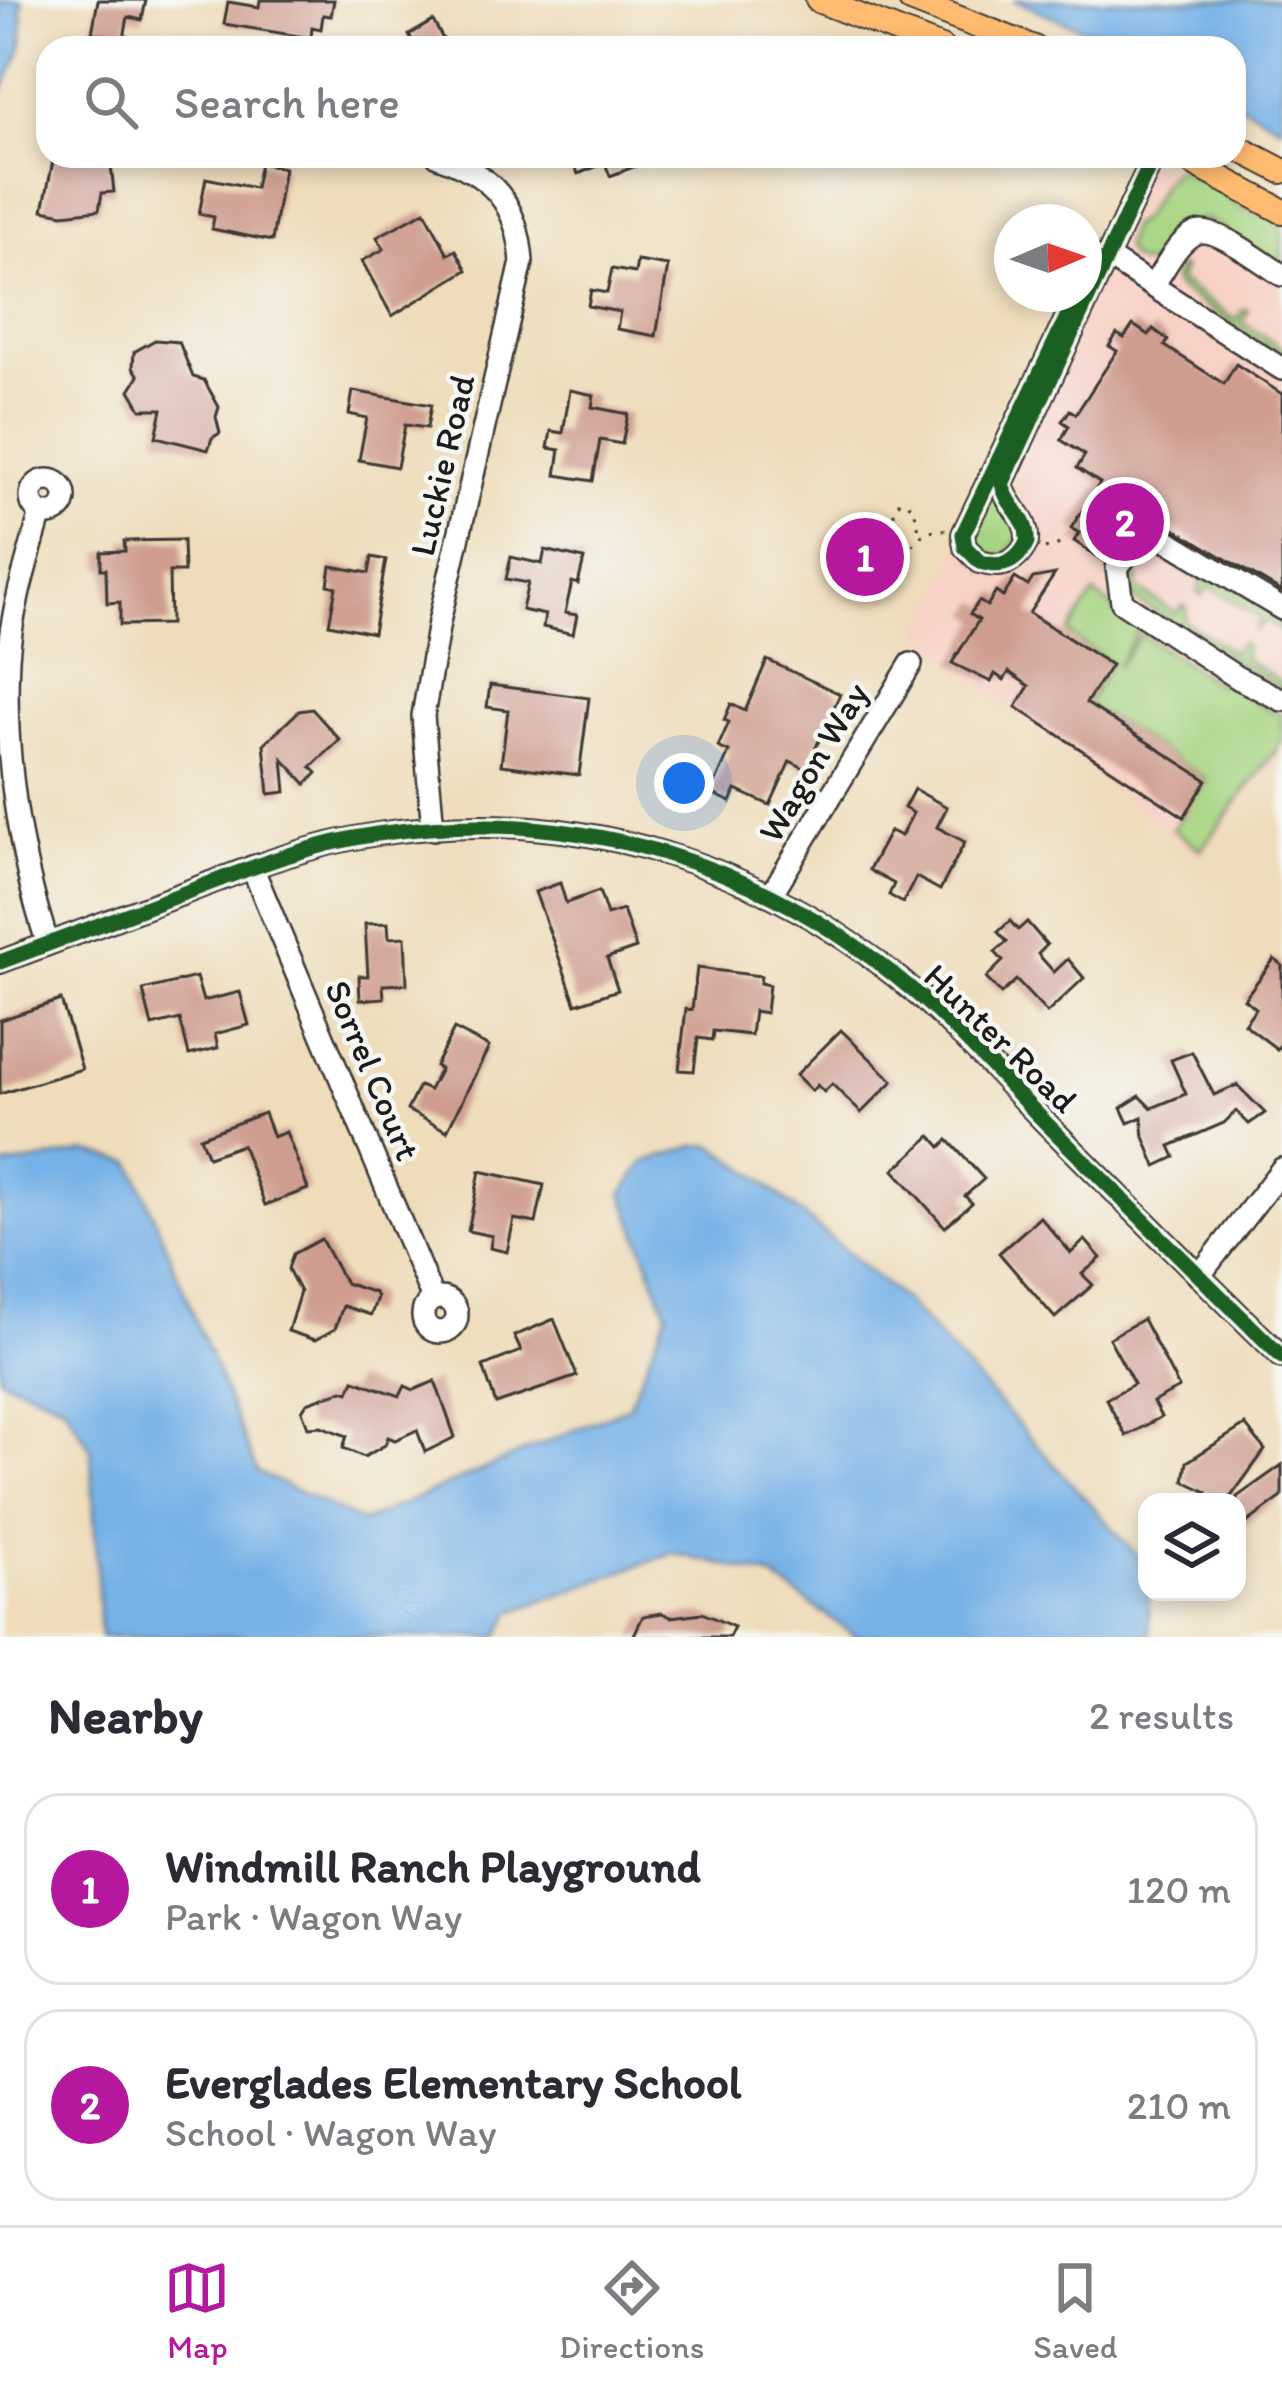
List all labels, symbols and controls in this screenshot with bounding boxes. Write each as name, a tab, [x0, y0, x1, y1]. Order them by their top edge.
search box	[36, 36, 1246, 168]
icon: search	[78, 69, 144, 135]
text: Search here	[174, 75, 400, 129]
north arrow	[994, 204, 1102, 312]
street label: Luckie Road	[400, 370, 484, 560]
pin: 2	[1086, 477, 1164, 567]
pin: 1	[826, 512, 904, 602]
street label: Wagon Way	[749, 674, 877, 850]
your location	[654, 753, 714, 813]
street label: Hunter Road	[915, 954, 1087, 1122]
street label: Sorrel Court	[316, 974, 430, 1166]
map controls	[1138, 1493, 1246, 1601]
button: layers	[1138, 1493, 1246, 1601]
text: Nearby	[48, 1685, 203, 1746]
text: 2 results	[1089, 1692, 1234, 1739]
text: Windmill Ranch Playground	[165, 1839, 700, 1893]
text: 1	[81, 1866, 99, 1913]
text: 120 m	[1127, 1866, 1231, 1913]
text: Park · Wagon Way	[165, 1893, 462, 1940]
text: Everglades Elementary School	[165, 2055, 742, 2109]
text: 2	[80, 2082, 100, 2129]
text: 210 m	[1127, 2082, 1231, 2129]
text: School · Wagon Way	[165, 2109, 497, 2156]
tab: Map	[164, 2255, 230, 2366]
tab: Directions	[559, 2255, 704, 2366]
tab: Saved	[1033, 2255, 1118, 2366]

